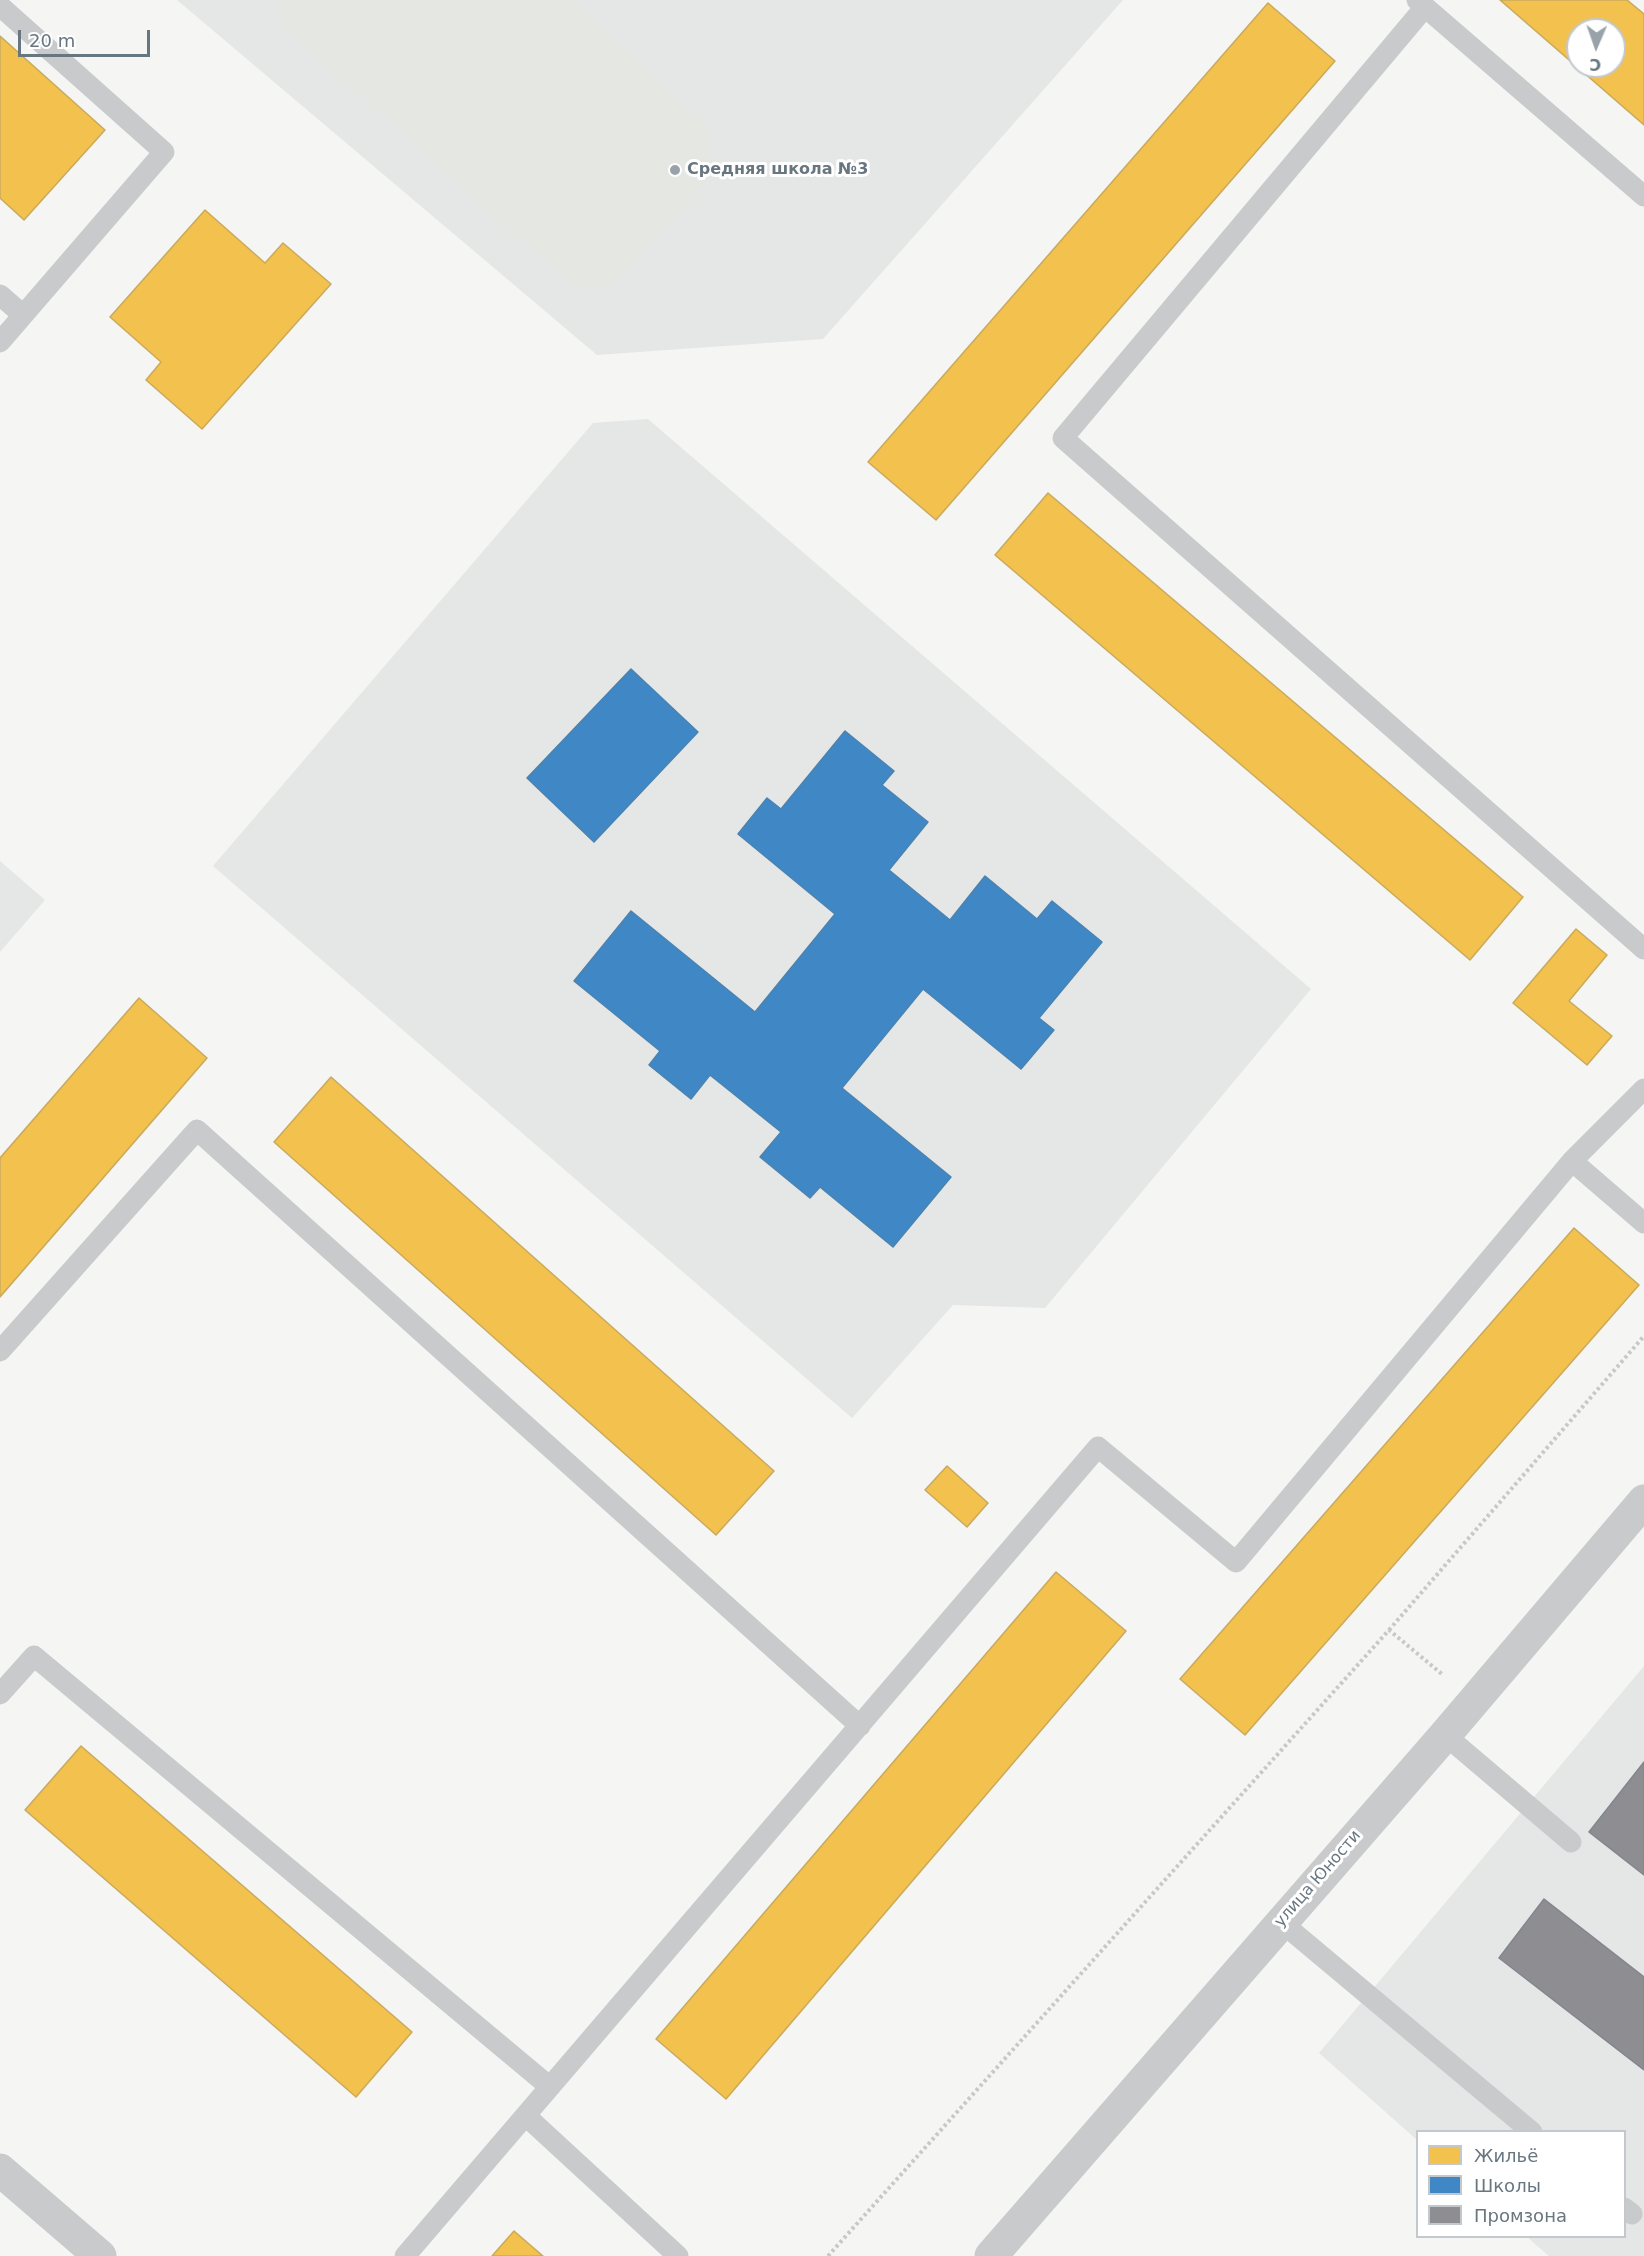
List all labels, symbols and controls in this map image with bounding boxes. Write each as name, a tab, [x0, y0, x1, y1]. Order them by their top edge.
scale bar	[21, 18, 153, 56]
north arrow	[1566, 18, 1626, 78]
text: 20 m	[29, 30, 75, 51]
text: С	[1589, 55, 1602, 74]
place label: Средняя школа №3	[687, 160, 868, 180]
marker: Средняя школа №3	[668, 163, 682, 177]
street label: улица Юности	[1271, 1827, 1365, 1931]
legend	[1416, 2130, 1626, 2238]
text: Жильё	[1474, 2145, 1538, 2166]
text: Школы	[1474, 2175, 1541, 2196]
text: Промзона	[1474, 2205, 1567, 2226]

